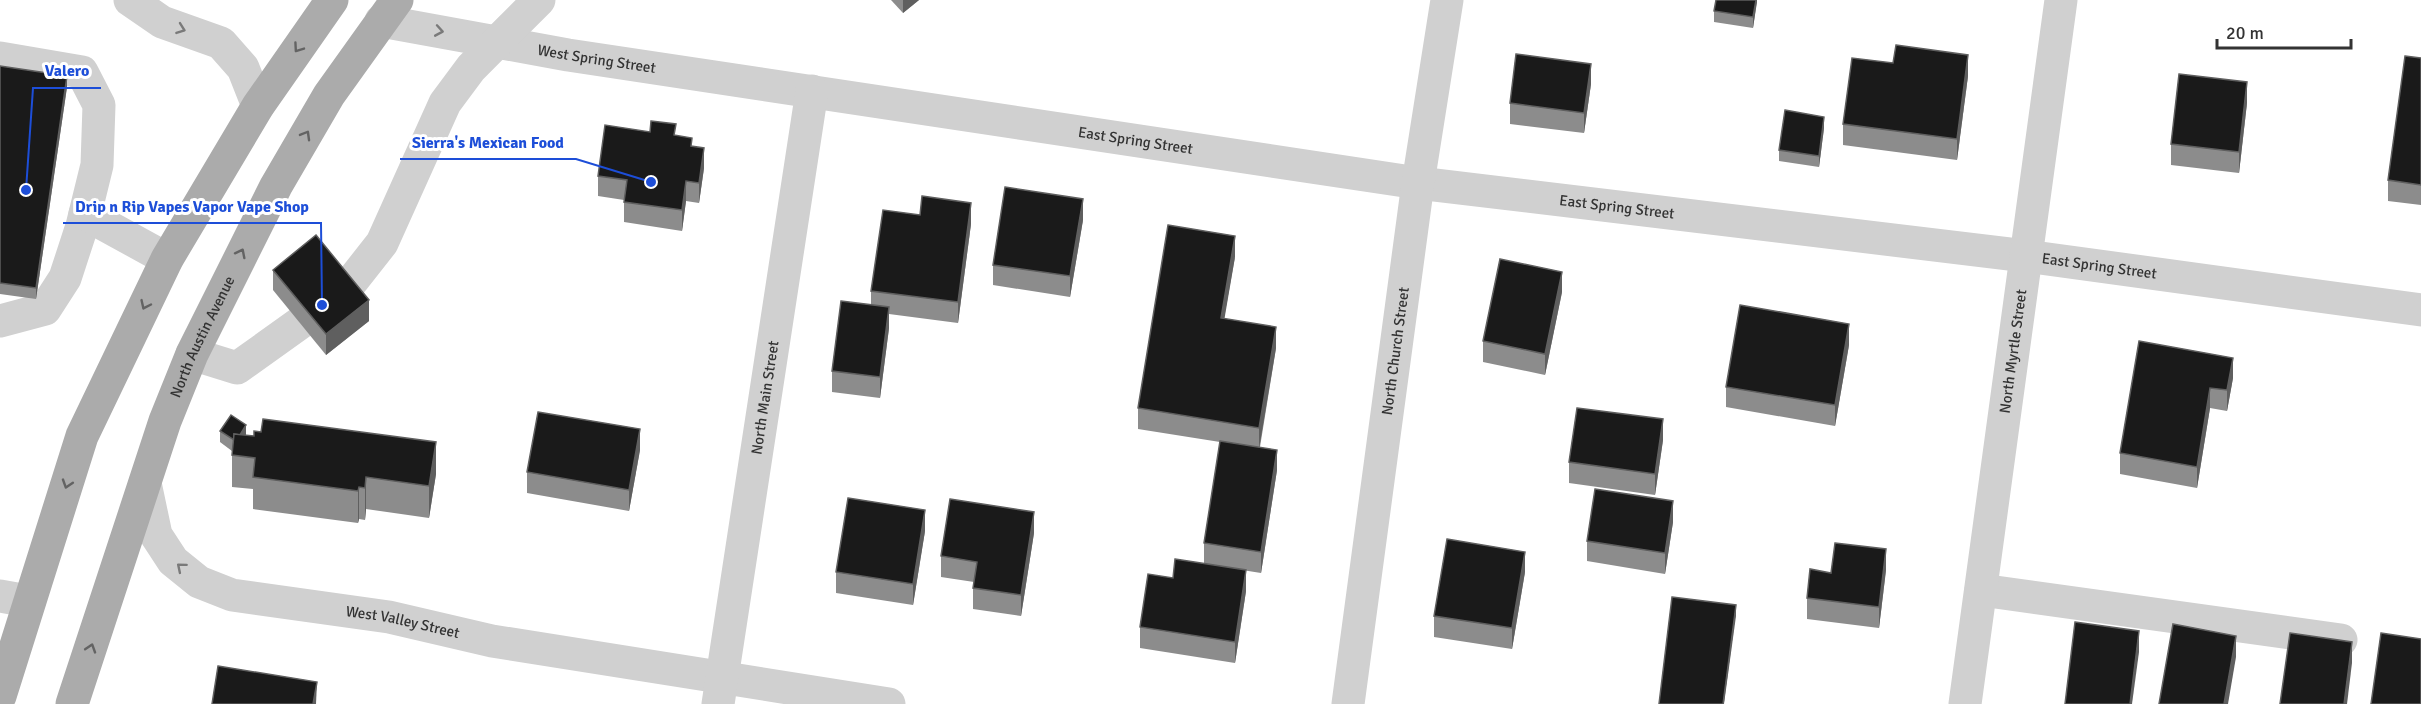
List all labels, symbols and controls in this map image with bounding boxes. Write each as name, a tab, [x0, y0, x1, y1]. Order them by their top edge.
scale bar	[2217, 12, 2350, 50]
one-way arrow	[175, 21, 186, 34]
text: 20 m	[2226, 22, 2264, 44]
one-way arrow	[434, 24, 444, 37]
one-way arrow	[294, 41, 305, 52]
street label: West Spring Street	[536, 41, 657, 77]
callout: Valero	[33, 54, 101, 88]
text: Valero	[45, 61, 89, 81]
street label: East Spring Street	[1077, 123, 1194, 158]
callout: Sierra's Mexican Food	[400, 125, 576, 159]
one-way arrow	[298, 131, 310, 141]
text: Sierra's Mexican Food	[412, 133, 564, 153]
callout: Drip n Rip Vapes Vapor Vape Shop	[63, 189, 321, 223]
street label: East Spring Street	[1558, 191, 1675, 223]
text: Drip n Rip Vapes Vapor Vape Shop	[75, 197, 309, 217]
one-way arrow	[234, 248, 246, 259]
street label: East Spring Street	[2041, 249, 2158, 283]
street label: North Austin Avenue	[166, 273, 239, 400]
street label: North Church Street	[1378, 286, 1413, 416]
street label: North Myrtle Street	[1996, 288, 2030, 414]
one-way arrow	[140, 299, 152, 310]
street label: North Main Street	[747, 339, 783, 456]
one-way arrow	[62, 478, 74, 489]
one-way arrow	[177, 564, 188, 575]
street label: West Valley Street	[345, 602, 461, 642]
one-way arrow	[83, 643, 96, 654]

